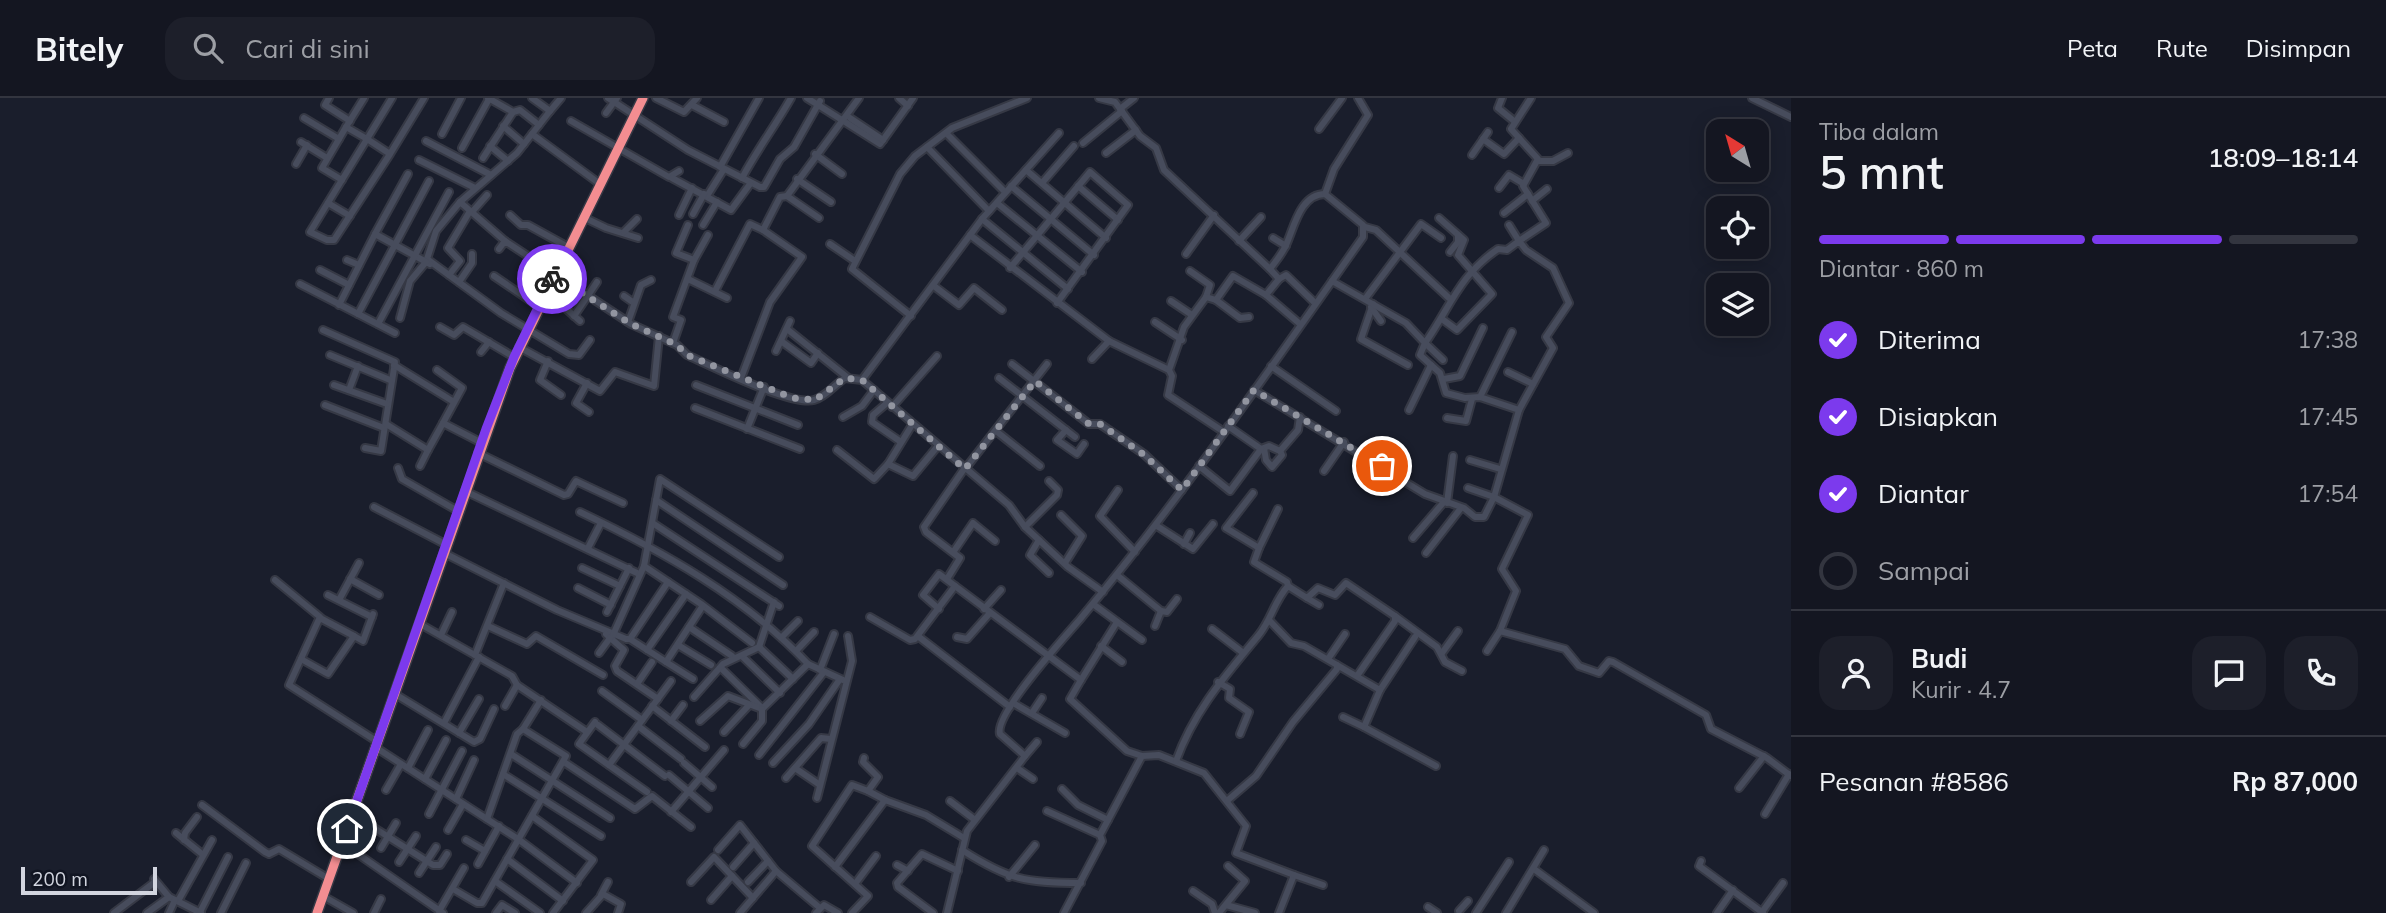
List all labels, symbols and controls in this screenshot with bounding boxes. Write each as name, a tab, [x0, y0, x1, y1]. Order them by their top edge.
search box	[165, 17, 655, 80]
text: Bitely	[35, 28, 123, 69]
icon: search	[189, 29, 227, 67]
text: Cari di sini	[245, 32, 370, 65]
text: Peta	[2067, 33, 2118, 63]
text: Rute	[2156, 33, 2208, 63]
text: Disimpan	[2246, 33, 2351, 63]
text: Tiba dalam	[1819, 117, 1939, 146]
north arrow	[1706, 119, 1769, 182]
map controls	[1706, 119, 1769, 336]
text: 18:09–18:14	[2208, 141, 2358, 174]
text: 5 mnt	[1819, 143, 1944, 201]
button: locate	[1706, 196, 1769, 259]
courier	[517, 244, 587, 314]
text: Diantar · 860 m	[1819, 254, 1984, 283]
icon: bike	[533, 260, 571, 298]
button: layers	[1706, 273, 1769, 336]
icon: check	[1819, 321, 1857, 359]
text: Diterima	[1878, 323, 1981, 356]
text: 17:38	[2298, 325, 2358, 354]
icon: check	[1819, 398, 1857, 436]
text: Disiapkan	[1878, 400, 1998, 433]
text: 17:45	[2298, 402, 2358, 431]
pin	[1352, 436, 1412, 496]
icon: bag	[1363, 447, 1401, 485]
icon: check	[1819, 475, 1857, 513]
text: Diantar	[1878, 477, 1969, 510]
text: 17:54	[2298, 479, 2358, 508]
text: Sampai	[1878, 554, 1970, 587]
button: person	[1819, 636, 1893, 710]
button: chat	[2192, 636, 2266, 710]
button: phone	[2284, 636, 2358, 710]
text: Budi	[1911, 642, 1967, 675]
text: Kurir · 4.7	[1911, 675, 2011, 704]
text: Pesanan #8586	[1819, 765, 2009, 798]
text: Rp 87,000	[2232, 765, 2358, 798]
pin	[317, 799, 377, 859]
icon: home	[328, 810, 366, 848]
scale bar	[21, 864, 158, 896]
text: 200 m	[32, 867, 88, 891]

